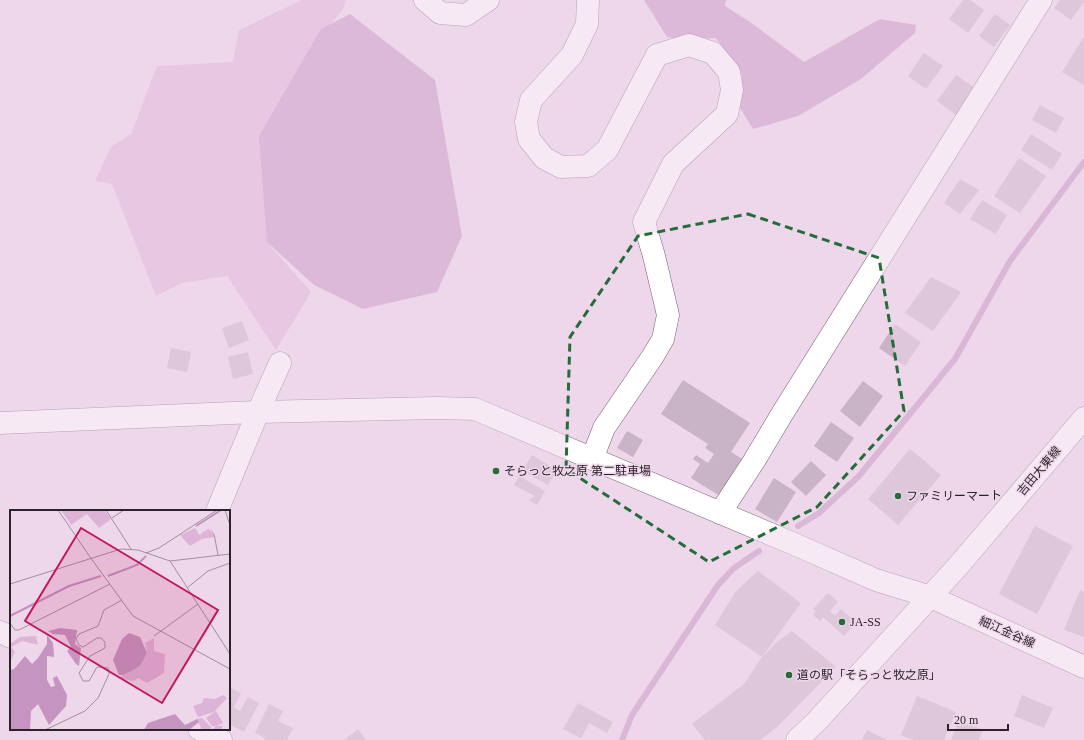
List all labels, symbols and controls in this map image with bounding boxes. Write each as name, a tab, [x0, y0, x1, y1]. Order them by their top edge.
street label: 吉田大東線	[1014, 444, 1064, 498]
place label: そらっと牧之原 第二駐車場	[504, 464, 651, 478]
marker: そらっと牧之原 第二駐車場	[491, 466, 501, 476]
place label: ファミリーマート	[906, 489, 1002, 503]
marker: ファミリーマート	[893, 491, 903, 501]
inset map	[10, 510, 230, 730]
street label: 細江金谷線	[977, 613, 1037, 651]
place label: JA-SS	[850, 615, 881, 629]
marker: JA-SS	[837, 617, 847, 627]
place label: 道の駅「そらっと牧之原」	[797, 668, 941, 682]
marker: 道の駅「そらっと牧之原」	[784, 670, 794, 680]
scale bar	[948, 706, 1008, 732]
text: 20 m	[954, 713, 979, 727]

